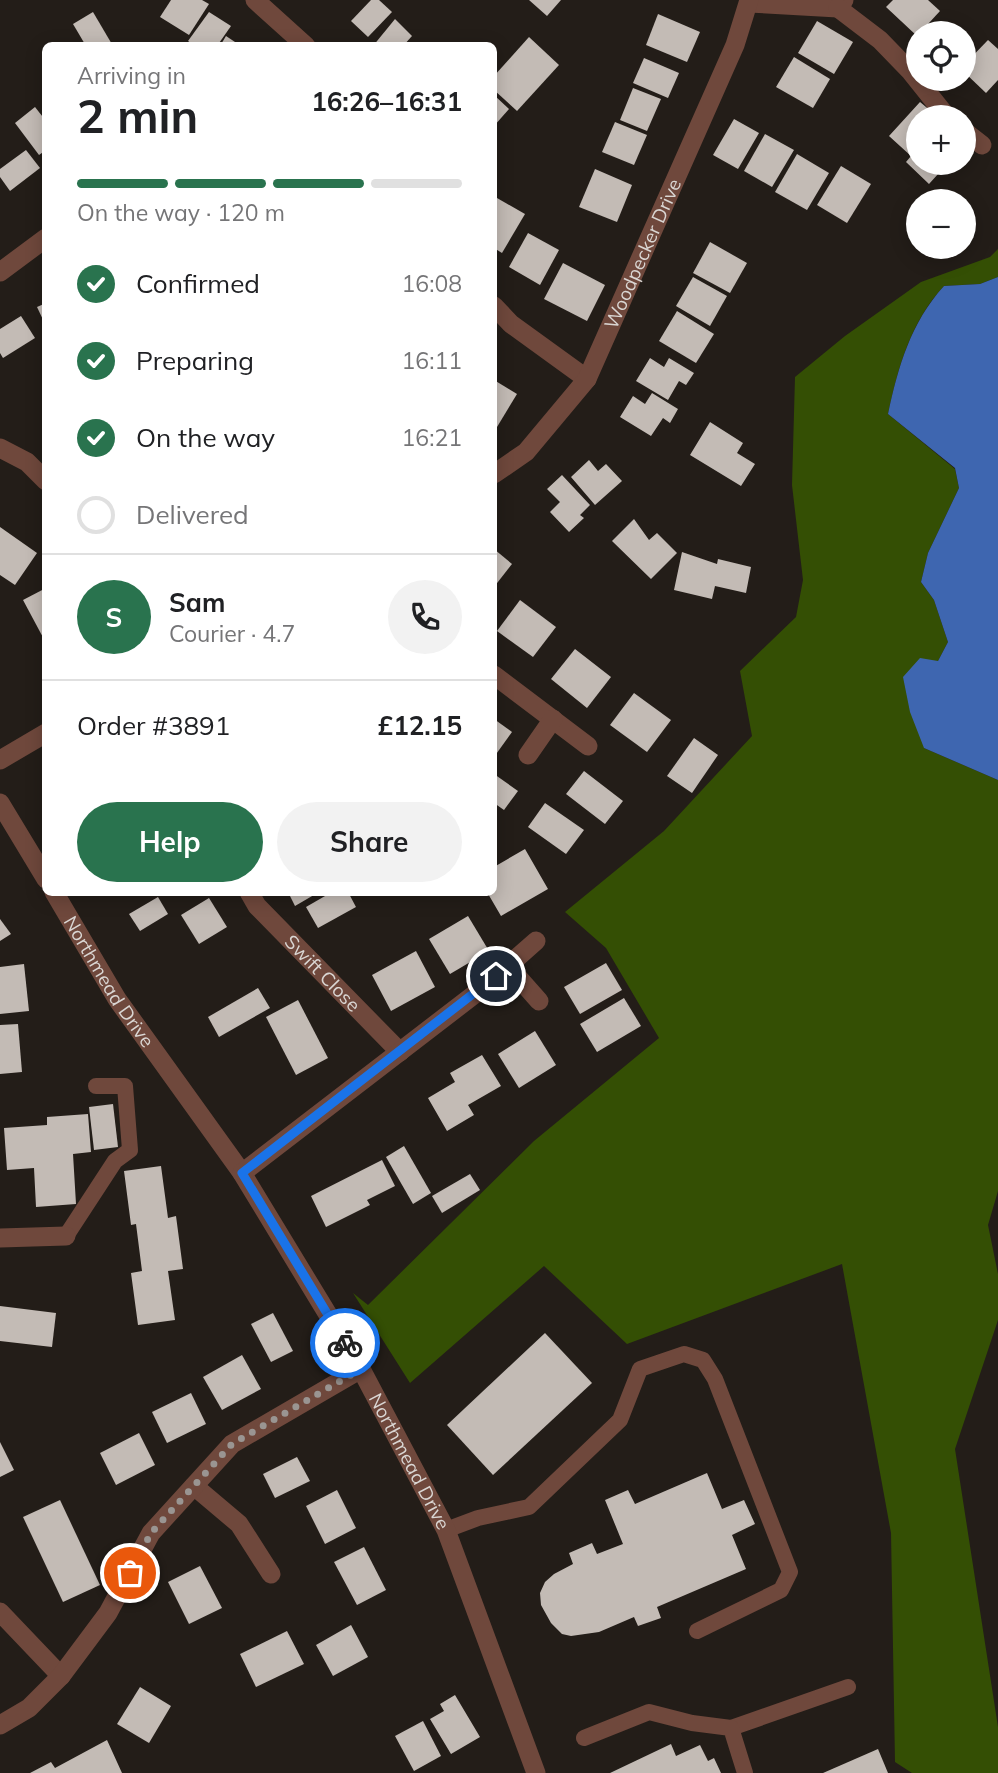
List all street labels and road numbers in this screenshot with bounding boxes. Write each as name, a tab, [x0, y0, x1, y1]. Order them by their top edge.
street label: Woodpecker Drive	[599, 175, 686, 333]
street label: Northmead Drive	[59, 911, 160, 1052]
street label: Swift Close	[280, 929, 366, 1017]
street label: Northmead Drive	[364, 1389, 456, 1534]

